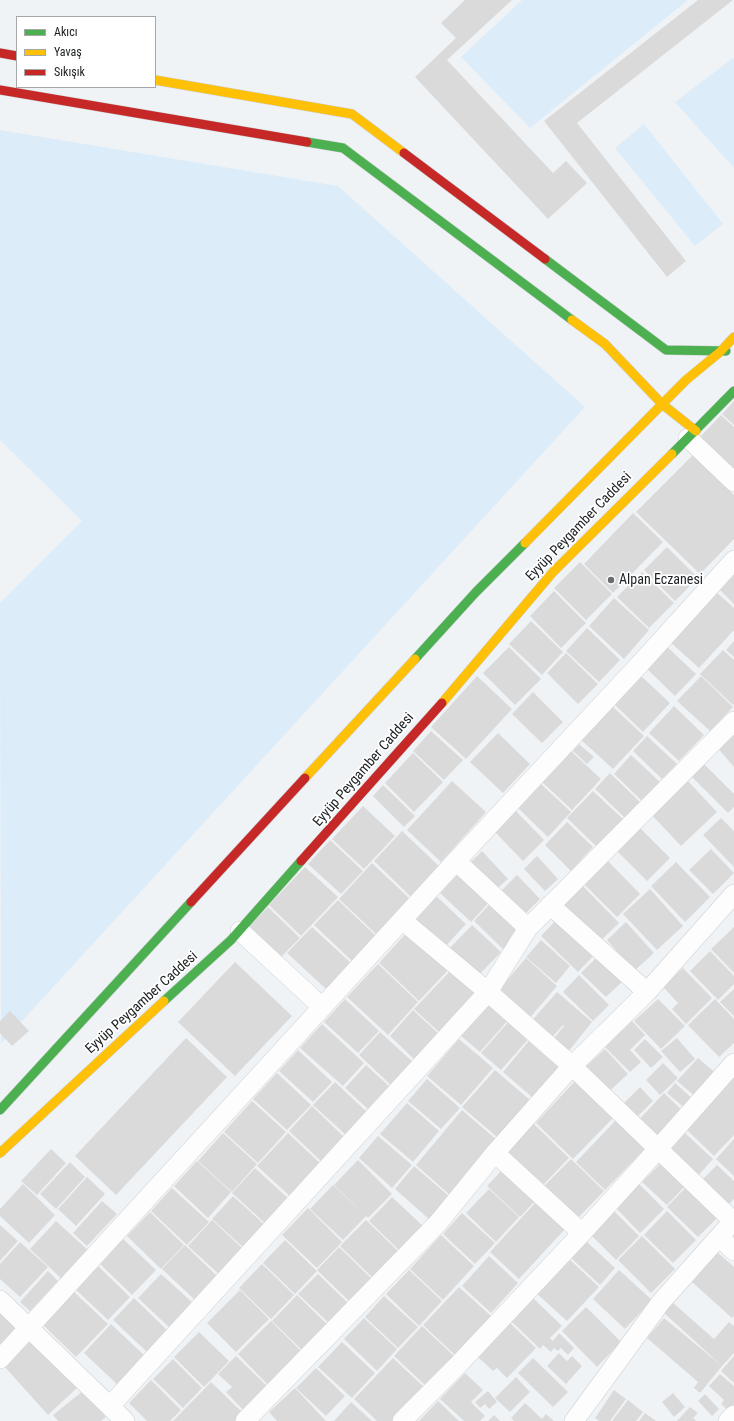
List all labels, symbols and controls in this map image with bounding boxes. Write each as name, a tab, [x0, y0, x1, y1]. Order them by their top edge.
legend	[16, 16, 156, 88]
text: Akıcı	[54, 25, 78, 39]
text: Yavaş	[54, 45, 82, 59]
text: Sıkışık	[54, 65, 85, 79]
street label: Eyyüp Peygamber Caddesi	[523, 469, 635, 585]
place label: Alpan Eczanesi	[619, 572, 703, 588]
marker: Alpan Eczanesi	[606, 575, 616, 585]
street label: Eyyüp Peygamber Caddesi	[310, 710, 418, 830]
street label: Eyyüp Peygamber Caddesi	[82, 948, 202, 1058]

